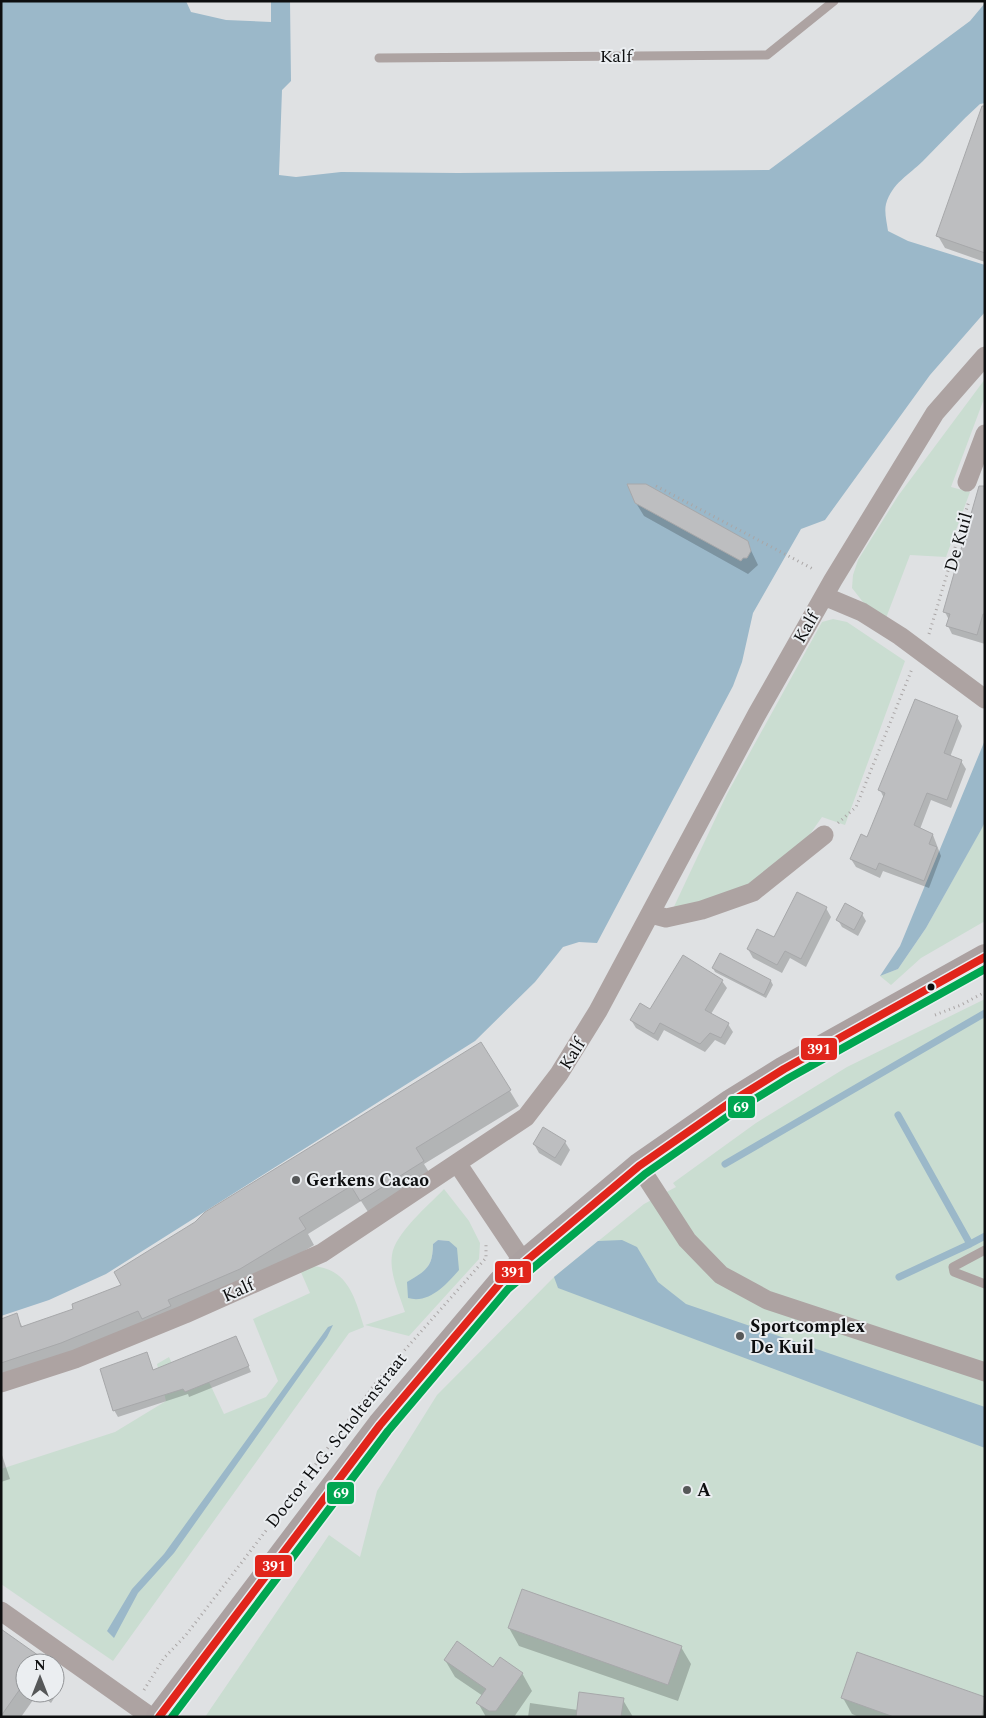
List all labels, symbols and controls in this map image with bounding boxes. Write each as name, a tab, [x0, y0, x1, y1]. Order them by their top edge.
street label: Kalf	[600, 43, 634, 70]
street label: De Kuil	[937, 509, 980, 575]
street label: Kalf	[787, 605, 827, 648]
unlabelled marker	[926, 982, 936, 992]
street label: Kalf	[552, 1032, 594, 1075]
line badge: 391	[800, 1037, 838, 1061]
text: 391	[807, 1039, 831, 1060]
line badge: 69	[727, 1095, 756, 1119]
text: 69	[733, 1097, 749, 1118]
place label: Gerkens Cacao	[306, 1167, 429, 1194]
marker: Gerkens Cacao	[290, 1174, 302, 1186]
line badge: 391	[494, 1260, 532, 1284]
text: 391	[501, 1262, 525, 1283]
street label: Kalf	[218, 1271, 260, 1309]
place label: Sportcomplex De Kuil	[750, 1313, 865, 1361]
marker: Sportcomplex De Kuil	[734, 1330, 746, 1342]
street label: Doctor H.G. Scholtenstraat	[259, 1347, 414, 1534]
place label: A	[697, 1477, 711, 1504]
line badge: 69	[326, 1481, 355, 1505]
text: 69	[333, 1483, 349, 1504]
marker: A	[681, 1484, 693, 1496]
line badge: 391	[254, 1554, 293, 1578]
text: 391	[262, 1556, 286, 1577]
north arrow	[15, 1653, 65, 1703]
text: N	[34, 1655, 46, 1676]

